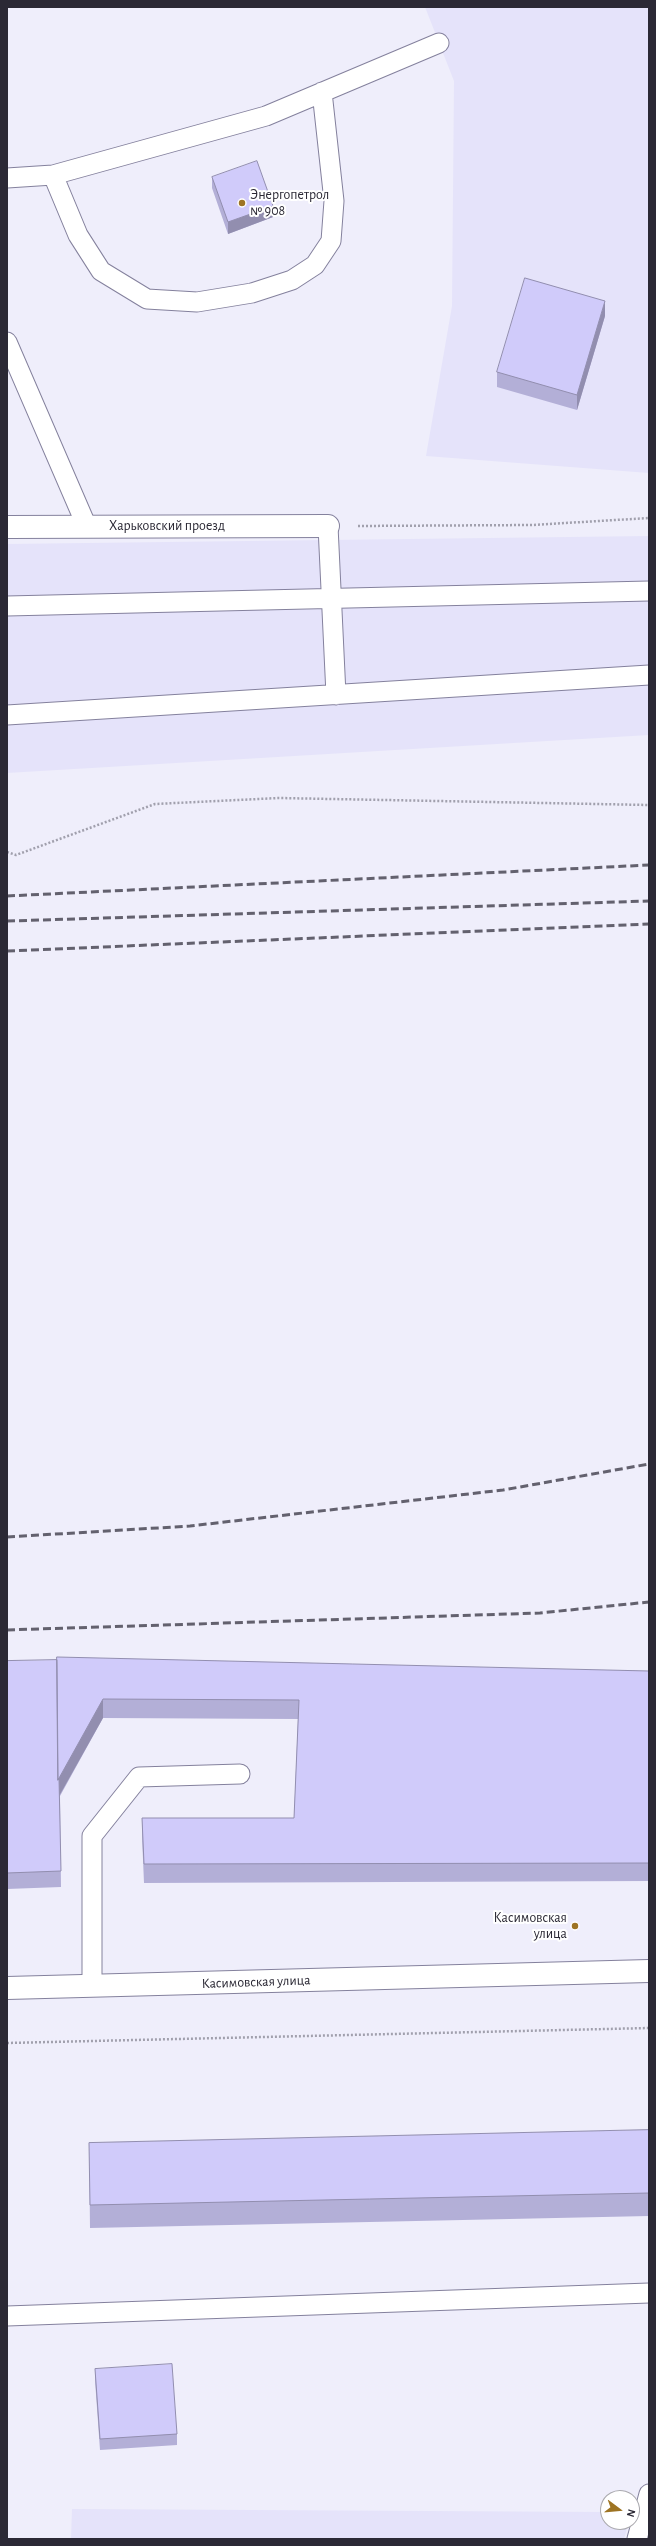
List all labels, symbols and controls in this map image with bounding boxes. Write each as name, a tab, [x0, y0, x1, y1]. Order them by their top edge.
place label: Энергопетрол № 908	[250, 187, 329, 220]
marker: Энергопетрол № 908	[237, 198, 247, 208]
street label: Харьковский проезд	[109, 518, 225, 534]
place label: Касимовская улица	[494, 1910, 567, 1942]
marker: Касимовская улица	[570, 1921, 580, 1931]
street label: Касимовская улица	[201, 1972, 311, 1992]
north arrow	[600, 2490, 640, 2530]
text: N	[625, 2508, 637, 2518]

